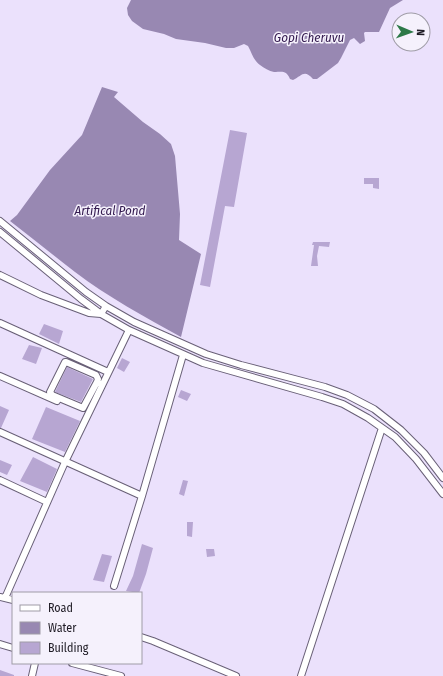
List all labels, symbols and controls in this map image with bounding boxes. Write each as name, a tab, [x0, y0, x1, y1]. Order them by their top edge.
north arrow	[391, 12, 431, 52]
text: N	[414, 29, 427, 36]
water label: Gopi Cheruvu	[274, 30, 344, 45]
water label: Artifical Pond	[74, 203, 146, 218]
legend	[12, 592, 142, 664]
text: Road	[48, 601, 73, 615]
text: Water	[48, 621, 77, 635]
text: Building	[48, 641, 89, 655]

